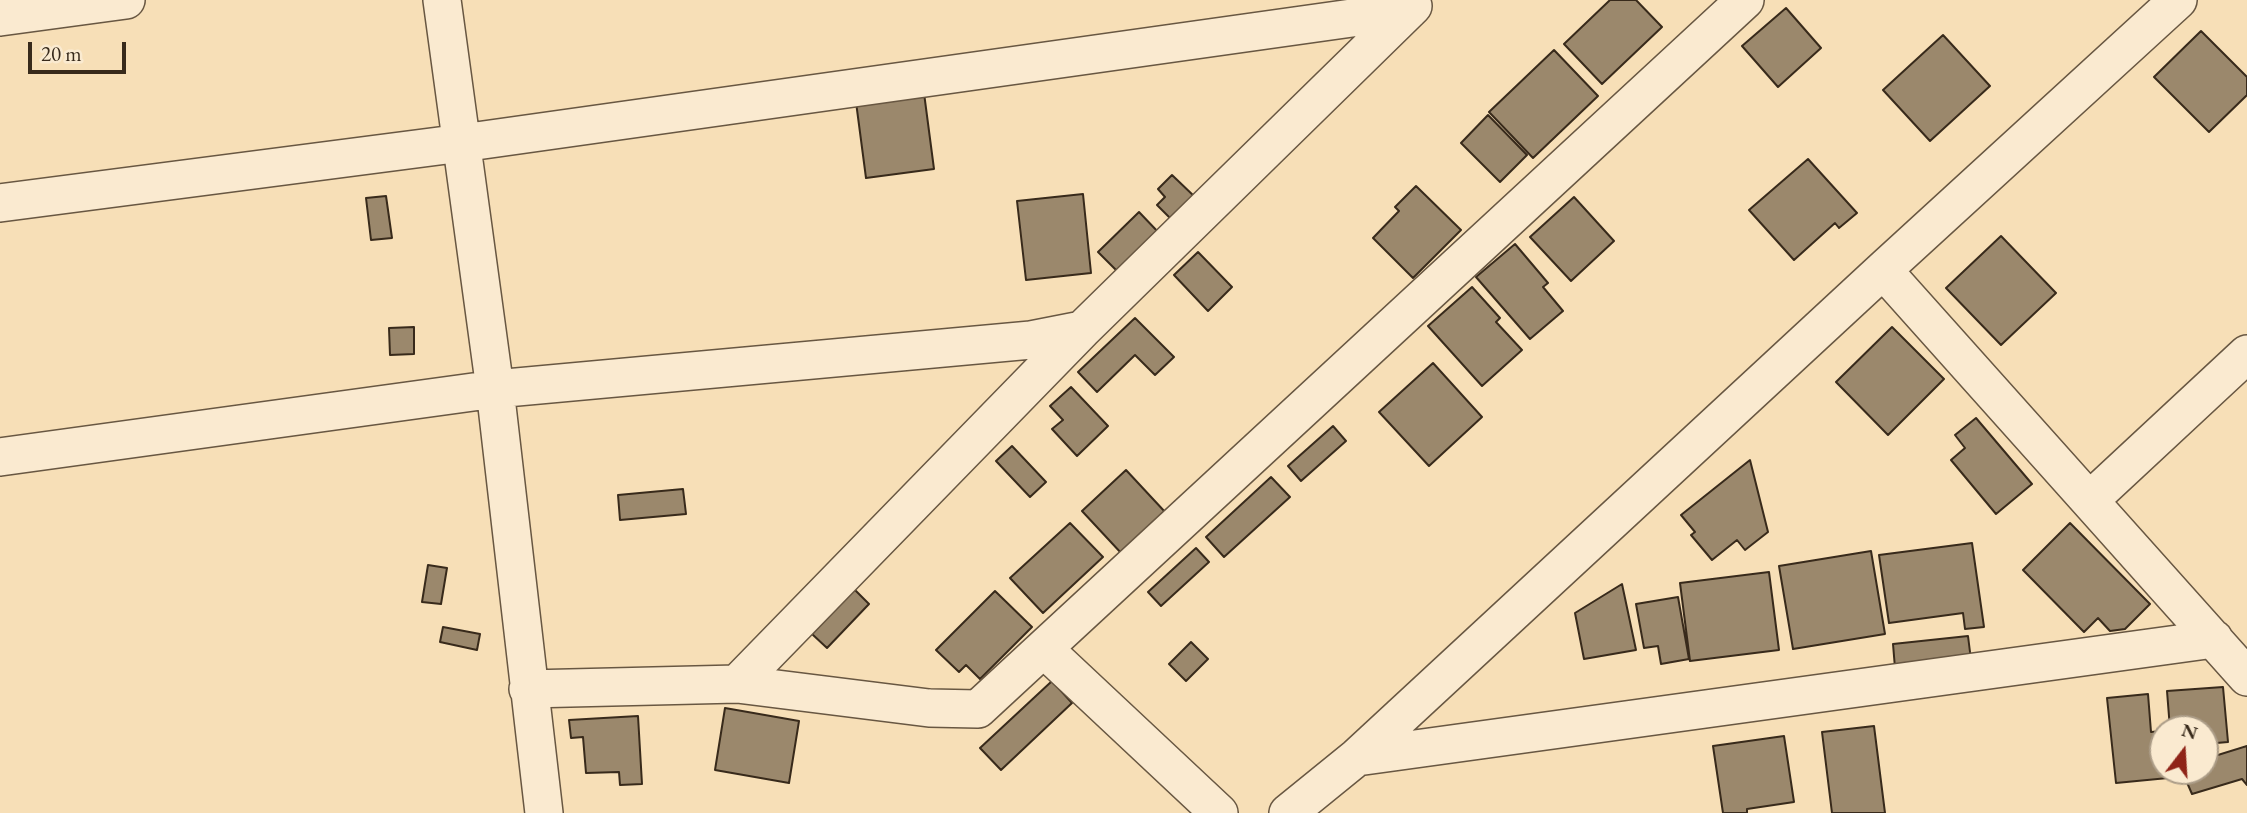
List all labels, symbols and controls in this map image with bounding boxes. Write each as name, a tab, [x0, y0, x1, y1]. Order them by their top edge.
scale bar	[32, 28, 130, 72]
text: 20 m	[41, 40, 82, 67]
north arrow	[2149, 715, 2219, 785]
text: N	[2179, 717, 2201, 746]

